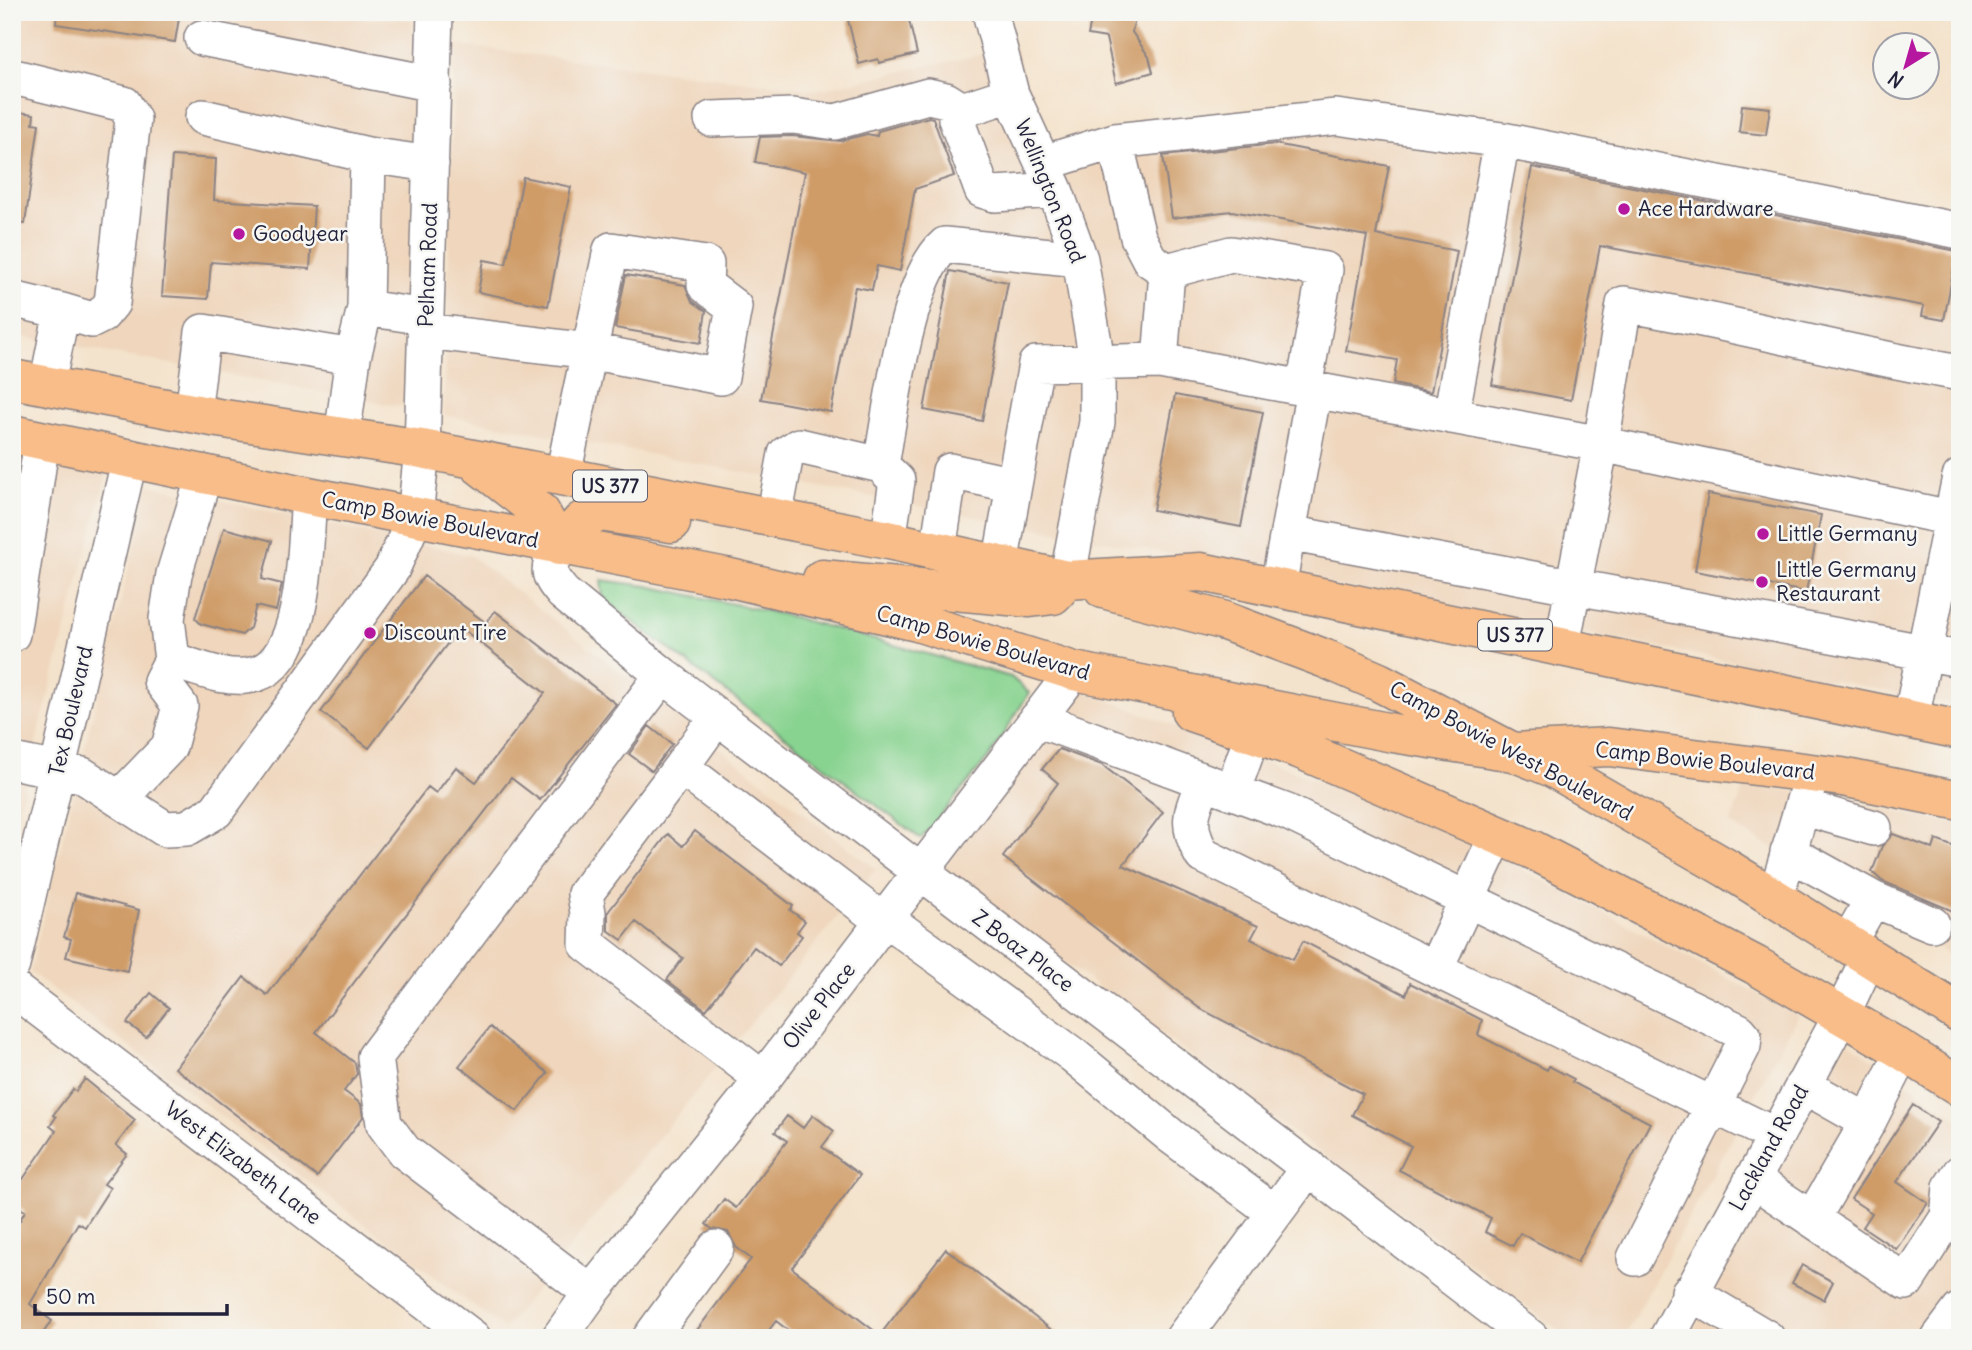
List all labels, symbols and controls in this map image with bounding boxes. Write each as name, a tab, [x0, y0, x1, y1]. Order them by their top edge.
north arrow	[1870, 32, 1940, 102]
text: N	[1883, 66, 1908, 93]
street label: Wellington Road	[1009, 115, 1092, 267]
place label: Ace Hardware	[1638, 195, 1774, 222]
marker: Ace Hardware	[1616, 201, 1632, 217]
street label: Pelham Road	[412, 202, 443, 328]
place label: Goodyear	[253, 220, 348, 247]
marker: Goodyear	[231, 226, 247, 242]
road number: US 377	[573, 471, 647, 502]
street label: Camp Bowie Boulevard	[319, 485, 541, 554]
place label: Little Germany	[1777, 520, 1918, 547]
marker: Little Germany	[1755, 526, 1771, 542]
place label: Little Germany Restaurant	[1776, 556, 1917, 607]
marker: Little Germany Restaurant	[1754, 574, 1770, 590]
street label: Camp Bowie Boulevard	[873, 599, 1093, 686]
place label: Discount Tire	[384, 619, 507, 646]
road number: US 377	[1478, 620, 1552, 650]
marker: Discount Tire	[362, 625, 378, 641]
street label: Tex Boulevard	[42, 643, 99, 779]
street label: Camp Bowie West Boulevard	[1385, 675, 1638, 826]
street label: Camp Bowie Boulevard	[1594, 736, 1816, 785]
street label: Z Boaz Place	[967, 904, 1079, 998]
street label: Olive Place	[776, 957, 861, 1055]
street label: Lackland Road	[1723, 1080, 1814, 1216]
street label: West Elizabeth Lane	[160, 1095, 327, 1230]
scale bar	[35, 1273, 228, 1317]
text: 50 m	[46, 1283, 95, 1310]

